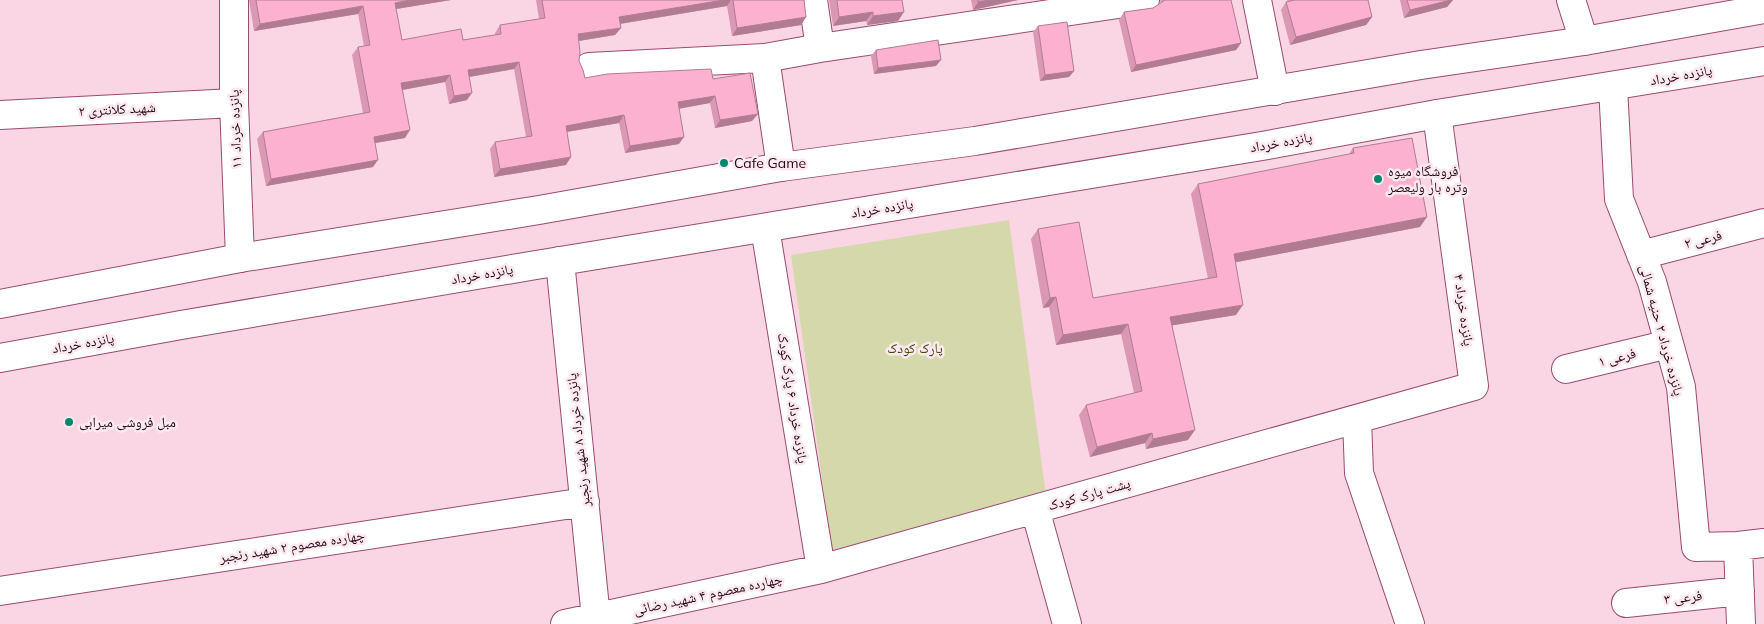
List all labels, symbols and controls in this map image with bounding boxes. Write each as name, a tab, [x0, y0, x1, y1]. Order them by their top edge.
street label: پانزده خرداد	[1649, 61, 1714, 89]
street label: پانزده خرداد ۱۱	[225, 89, 245, 169]
street label: شهید کلانتری ۲	[78, 98, 156, 120]
street label: پانزده خرداد	[1249, 128, 1314, 156]
place label: Cafe Game	[734, 154, 806, 172]
marker: Cafe Game	[718, 157, 730, 169]
place label: فروشگاه میوه وتره بار ولیعصر	[1387, 162, 1468, 196]
marker: فروشگاه میوه وتره بار ولیعصر	[1372, 173, 1384, 185]
street label: پانزده خرداد	[850, 194, 914, 222]
street label: فرعی ۲	[1682, 226, 1724, 252]
street label: پانزده خرداد	[450, 260, 515, 288]
street label: پانزده خرداد ۲ حنیه شمالی	[1636, 262, 1688, 398]
street label: پانزده خرداد ۴	[1450, 273, 1478, 347]
street label: پانزده خرداد	[51, 329, 116, 357]
street label: پانزده خرداد ۶ پارک کودک	[774, 331, 812, 465]
park label: پارک کودک	[887, 339, 943, 357]
street label: فرعی ۱	[1596, 344, 1638, 370]
street label: پانزده خرداد ۸ شهید رنجبر	[562, 372, 594, 509]
place label: مبل فروشی میرابی	[79, 413, 176, 431]
marker: مبل فروشی میرابی	[63, 416, 75, 428]
street label: پشت پارک کودک	[1046, 474, 1133, 514]
street label: چهارده معصوم ۲ شهید رنجبر	[217, 526, 366, 568]
street label: چهارده معصوم ۴ شهید رضائی	[632, 569, 784, 620]
street label: فرعی ۳	[1663, 586, 1703, 608]

